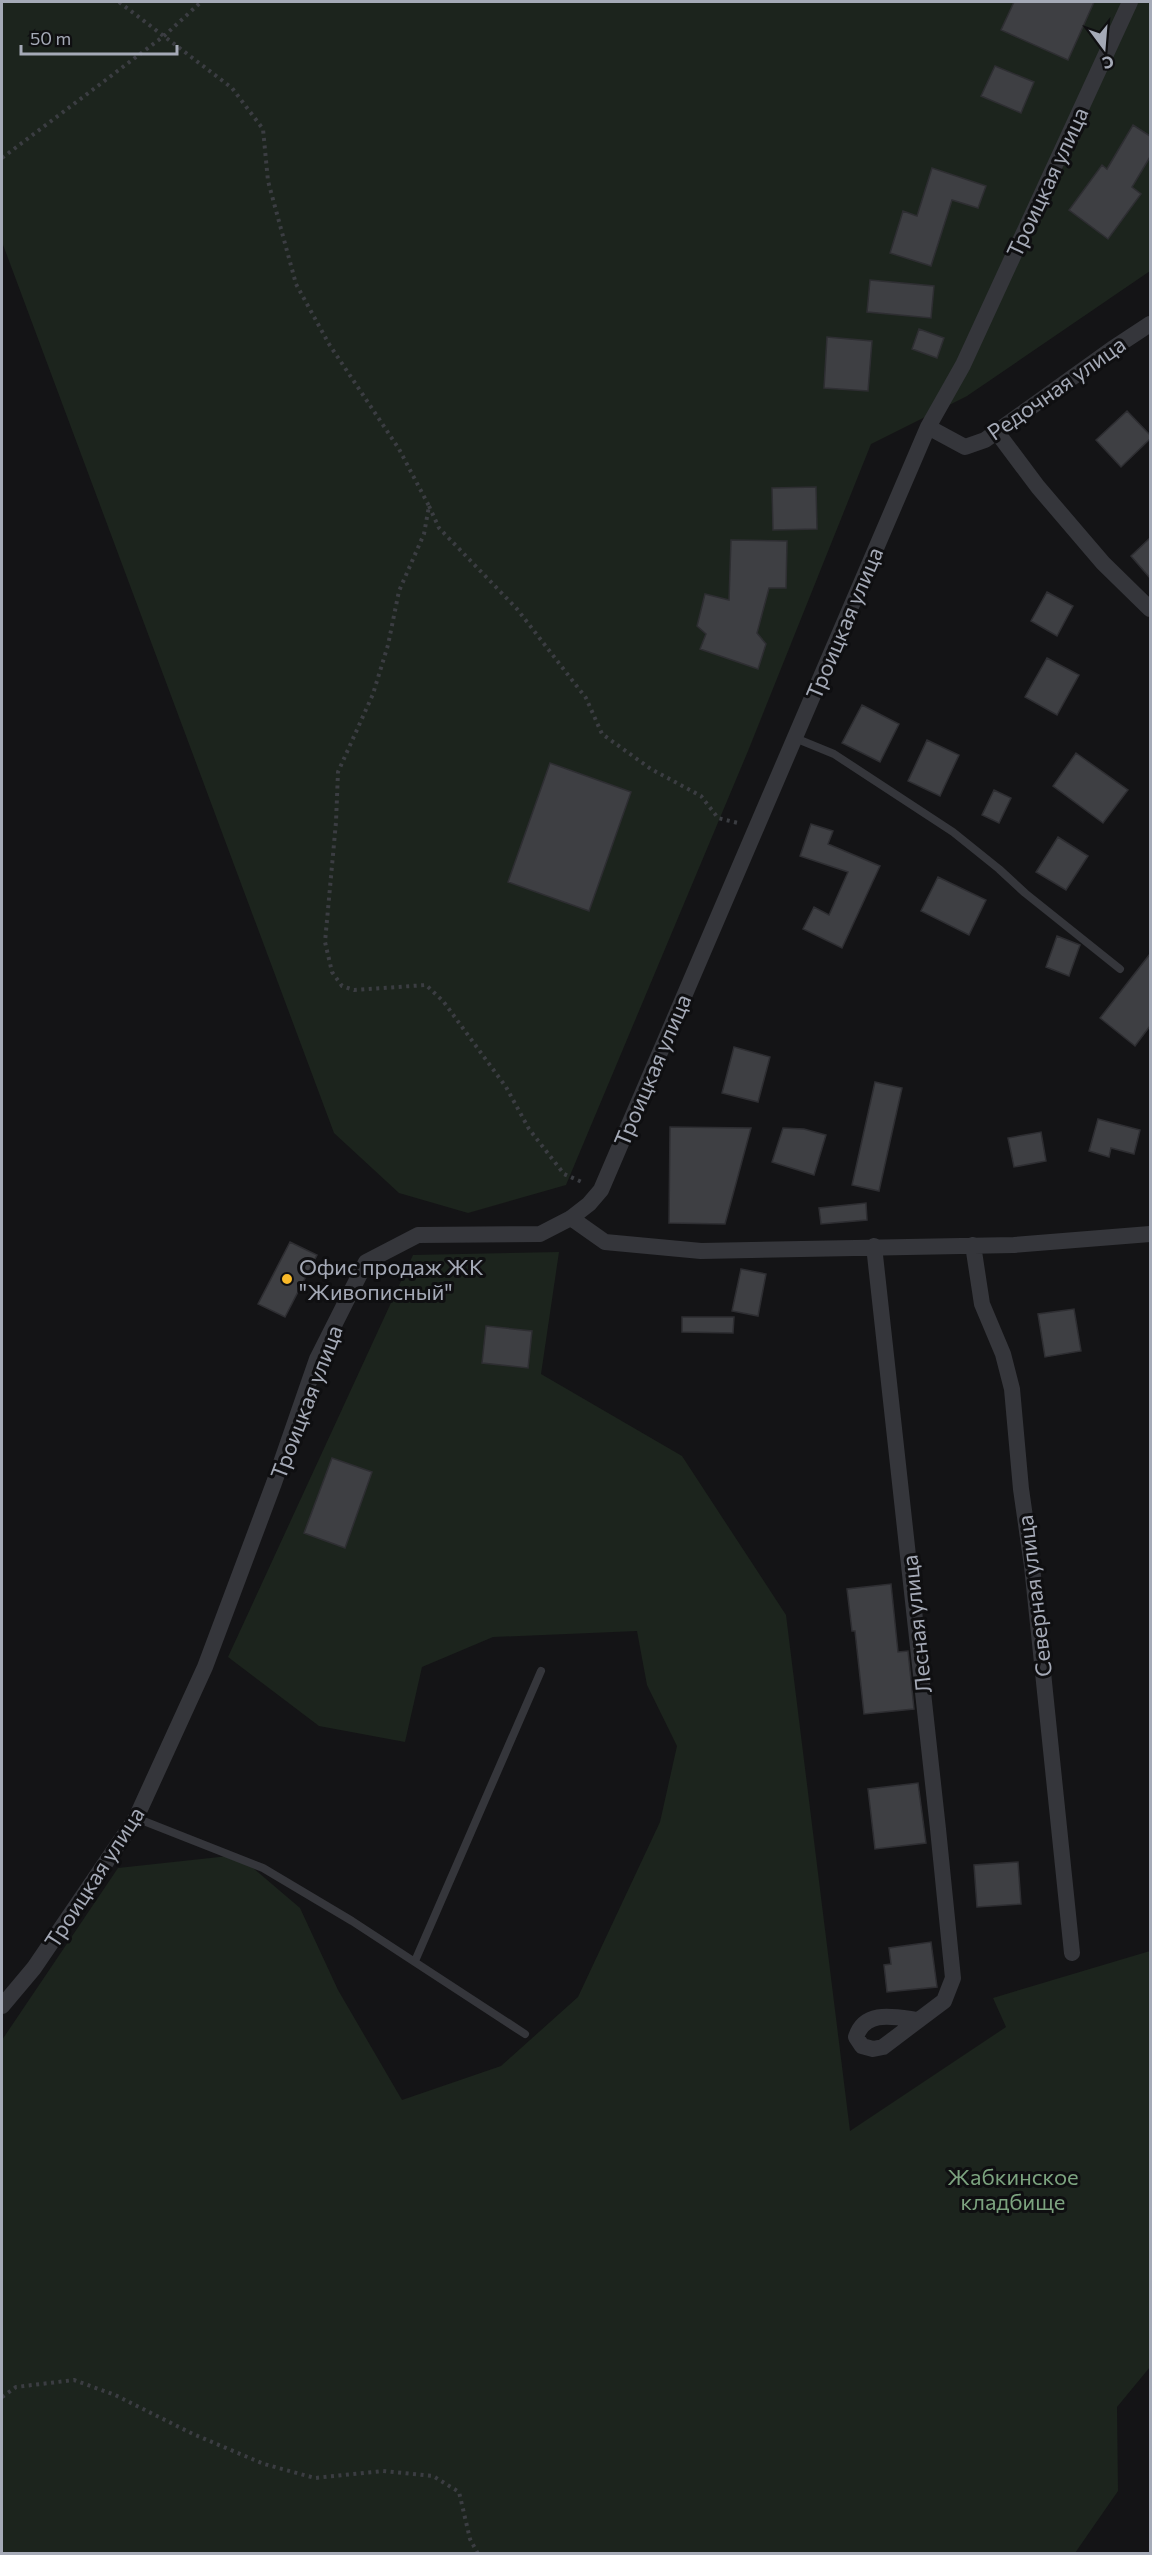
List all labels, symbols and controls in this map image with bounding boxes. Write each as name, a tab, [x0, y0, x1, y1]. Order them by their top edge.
scale bar	[21, 18, 177, 56]
north arrow	[1074, 18, 1134, 78]
text: 50 m	[30, 27, 71, 49]
text: С	[1100, 52, 1116, 74]
street label: Троицкая улица	[1000, 103, 1094, 261]
street label: Редочная улица	[982, 330, 1130, 446]
street label: Троицкая улица	[800, 543, 888, 703]
street label: Троицкая улица	[608, 990, 696, 1150]
place label: Офис продаж ЖК "Живописный"	[299, 1253, 484, 1305]
marker: Офис продаж ЖК "Живописный"	[280, 1272, 294, 1286]
street label: Троицкая улица	[264, 1321, 348, 1483]
street label: Северная улица	[1011, 1514, 1057, 1678]
street label: Лесная улица	[895, 1554, 937, 1694]
street label: Троицкая улица	[38, 1801, 150, 1953]
park label: Жабкинское кладбище	[947, 2163, 1079, 2215]

